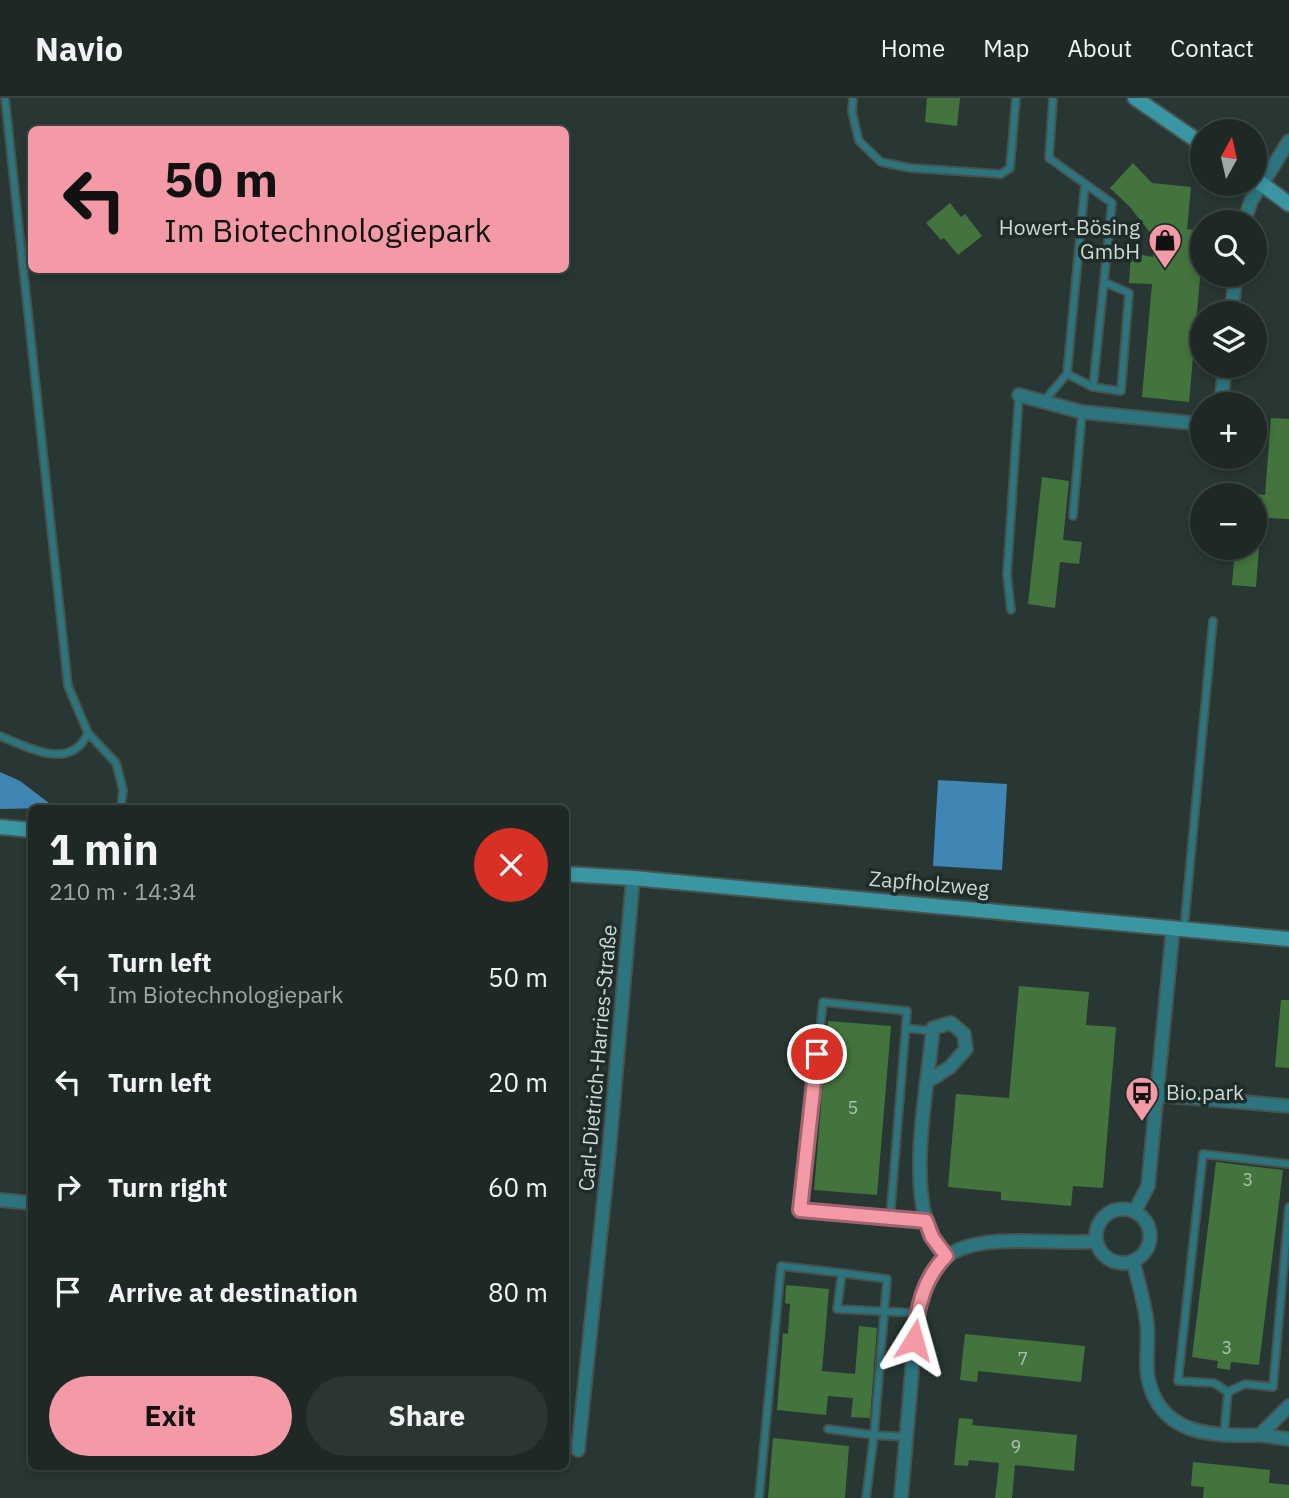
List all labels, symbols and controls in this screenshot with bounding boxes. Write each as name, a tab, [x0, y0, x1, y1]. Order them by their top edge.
text: Navio	[35, 27, 123, 70]
text: Home	[881, 32, 945, 64]
text: Map	[983, 32, 1029, 64]
text: About	[1067, 32, 1132, 64]
text: Contact	[1170, 32, 1254, 64]
north arrow	[1190, 119, 1267, 196]
map controls	[1190, 119, 1267, 560]
text: 50 m	[164, 147, 278, 210]
icon: left	[49, 154, 140, 245]
text: Im Biotechnologiepark	[164, 209, 492, 251]
button: search	[1190, 210, 1267, 287]
place label: Howert-Bösing GmbH	[999, 213, 1140, 265]
shop icon: Howert-Bösing GmbH	[1146, 221, 1184, 270]
button: layers	[1190, 301, 1267, 378]
button: +	[1190, 392, 1267, 469]
button: −	[1190, 483, 1267, 560]
text: 1 min	[49, 822, 159, 877]
button: close	[474, 828, 548, 902]
street label: Zapfholzweg	[868, 864, 990, 902]
text: 210 m · 14:34	[49, 876, 196, 906]
street label: Carl-Dietrich-Harries-Straße	[571, 923, 623, 1192]
text: Turn left	[108, 945, 211, 979]
icon: left	[49, 958, 87, 996]
text: 50 m	[488, 960, 548, 994]
text: Im Biotechnologiepark	[108, 979, 343, 1009]
pin	[787, 1024, 847, 1084]
icon: arrive	[798, 1035, 836, 1073]
icon: left	[49, 1063, 87, 1101]
text: Turn left	[108, 1065, 211, 1099]
text: 20 m	[488, 1065, 548, 1099]
bus stop icon: Bio.park	[1123, 1074, 1161, 1123]
place label: Bio.park	[1166, 1078, 1244, 1106]
house number: 5	[848, 1096, 858, 1119]
icon: right	[49, 1168, 87, 1206]
house number: 3	[1243, 1168, 1253, 1191]
text: Turn right	[108, 1170, 227, 1204]
text: 60 m	[488, 1170, 548, 1204]
icon: arrive	[49, 1273, 87, 1311]
text: Arrive at destination	[108, 1275, 358, 1309]
text: 80 m	[488, 1275, 548, 1309]
position arrow	[877, 1303, 951, 1377]
house number: 3	[1222, 1336, 1232, 1359]
house number: 7	[1018, 1347, 1028, 1370]
button: Exit	[49, 1376, 292, 1456]
button: Share	[306, 1376, 548, 1456]
house number: 9	[1011, 1435, 1021, 1458]

